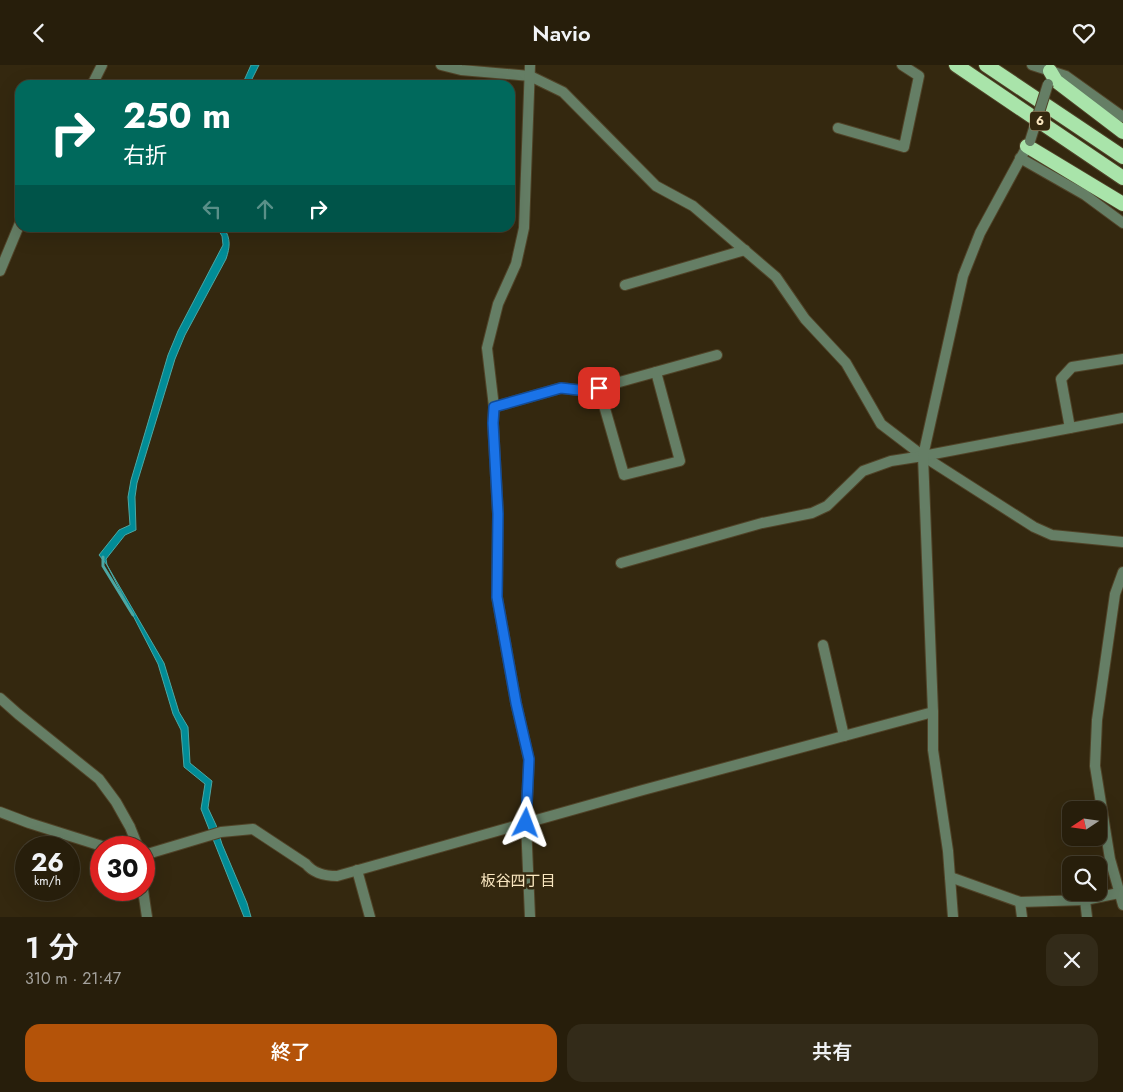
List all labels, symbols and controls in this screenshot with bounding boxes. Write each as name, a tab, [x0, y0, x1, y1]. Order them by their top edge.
text: Navio	[532, 17, 591, 49]
icon: back	[25, 19, 53, 47]
icon: heart	[1070, 19, 1098, 47]
text: 250 m	[123, 91, 231, 141]
icon: right	[40, 100, 105, 165]
road number: 6	[1030, 111, 1050, 131]
text: 右折	[123, 139, 167, 171]
icon: left	[198, 195, 226, 223]
icon: ahead	[251, 195, 279, 223]
icon: right	[304, 195, 332, 223]
pin	[578, 367, 620, 409]
icon: arrive	[585, 374, 613, 402]
position arrow	[499, 796, 551, 848]
north arrow	[1062, 801, 1108, 846]
map controls	[1062, 801, 1107, 901]
speed limit sign: 30	[90, 836, 155, 901]
text: 26	[31, 844, 64, 880]
button: search	[1062, 856, 1107, 901]
district label: 板谷四丁目	[480, 870, 556, 892]
text: km/h	[34, 872, 61, 890]
text: 1 分	[25, 926, 79, 969]
button: close	[1046, 934, 1098, 986]
text: 310 m · 21:47	[25, 967, 121, 990]
button: 終了	[25, 1024, 557, 1082]
button: 共有	[567, 1024, 1098, 1082]

